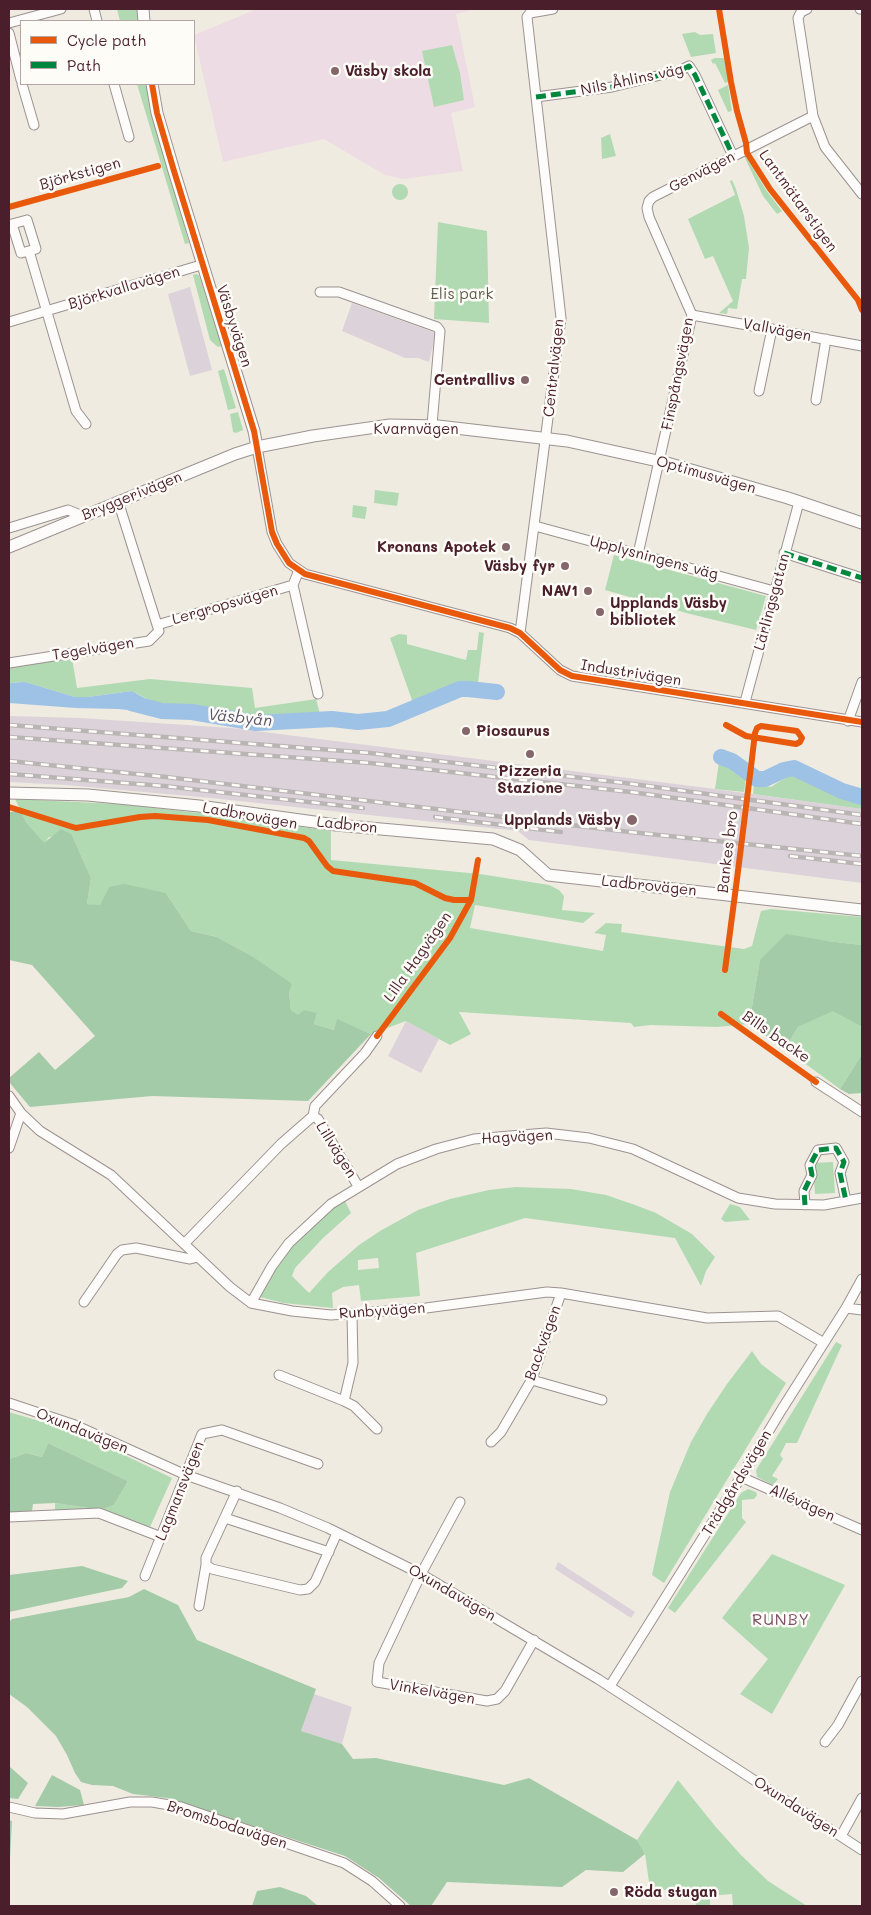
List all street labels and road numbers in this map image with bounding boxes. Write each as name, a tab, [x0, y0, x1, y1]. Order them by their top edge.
street label: Nils Åhlins väg	[579, 60, 685, 100]
street label: Lantmätarstigen	[755, 146, 841, 256]
street label: Genvägen	[666, 148, 738, 196]
street label: Björkstigen	[37, 154, 123, 194]
street label: Björkvallavägen	[66, 262, 182, 314]
street label: Väsbyvägen	[212, 283, 256, 369]
street label: Vallvägen	[741, 315, 813, 345]
street label: Finspångsvägen	[658, 316, 698, 432]
street label: Centralvägen	[540, 318, 568, 418]
street label: Kvarnvägen	[373, 420, 459, 438]
street label: Optimusvägen	[654, 452, 758, 498]
street label: Bryggerivägen	[79, 468, 185, 524]
street label: Upplysningens väg	[588, 532, 720, 584]
street label: Lärlingsgatan	[750, 552, 794, 652]
street label: Lergropsvägen	[170, 581, 280, 629]
street label: Tegelvägen	[51, 634, 135, 664]
street label: Industrivägen	[579, 656, 683, 690]
street label: Ladbrovägen	[201, 799, 299, 833]
street label: Bankes bro	[714, 810, 742, 894]
street label: Ladbron	[316, 813, 378, 837]
street label: Ladbrovägen	[600, 872, 698, 900]
street label: Lilla Hagvägen	[380, 908, 456, 1006]
street label: Bills backe	[739, 1007, 813, 1067]
street label: Lillvägen	[312, 1119, 360, 1181]
street label: Hagvägen	[481, 1126, 553, 1148]
street label: Runbyvägen	[338, 1299, 426, 1323]
street label: Backvägen	[521, 1303, 565, 1383]
street label: Oxundavägen	[33, 1404, 131, 1458]
street label: Trädgårdsvägen	[698, 1427, 776, 1539]
street label: Lagmansvägen	[152, 1439, 208, 1543]
street label: Allévägen	[766, 1481, 838, 1525]
street label: Oxundavägen	[405, 1561, 499, 1625]
street label: Vinkelvägen	[388, 1676, 476, 1708]
street label: Oxundavägen	[750, 1773, 842, 1841]
street label: Bromsbodavägen	[165, 1797, 289, 1853]

